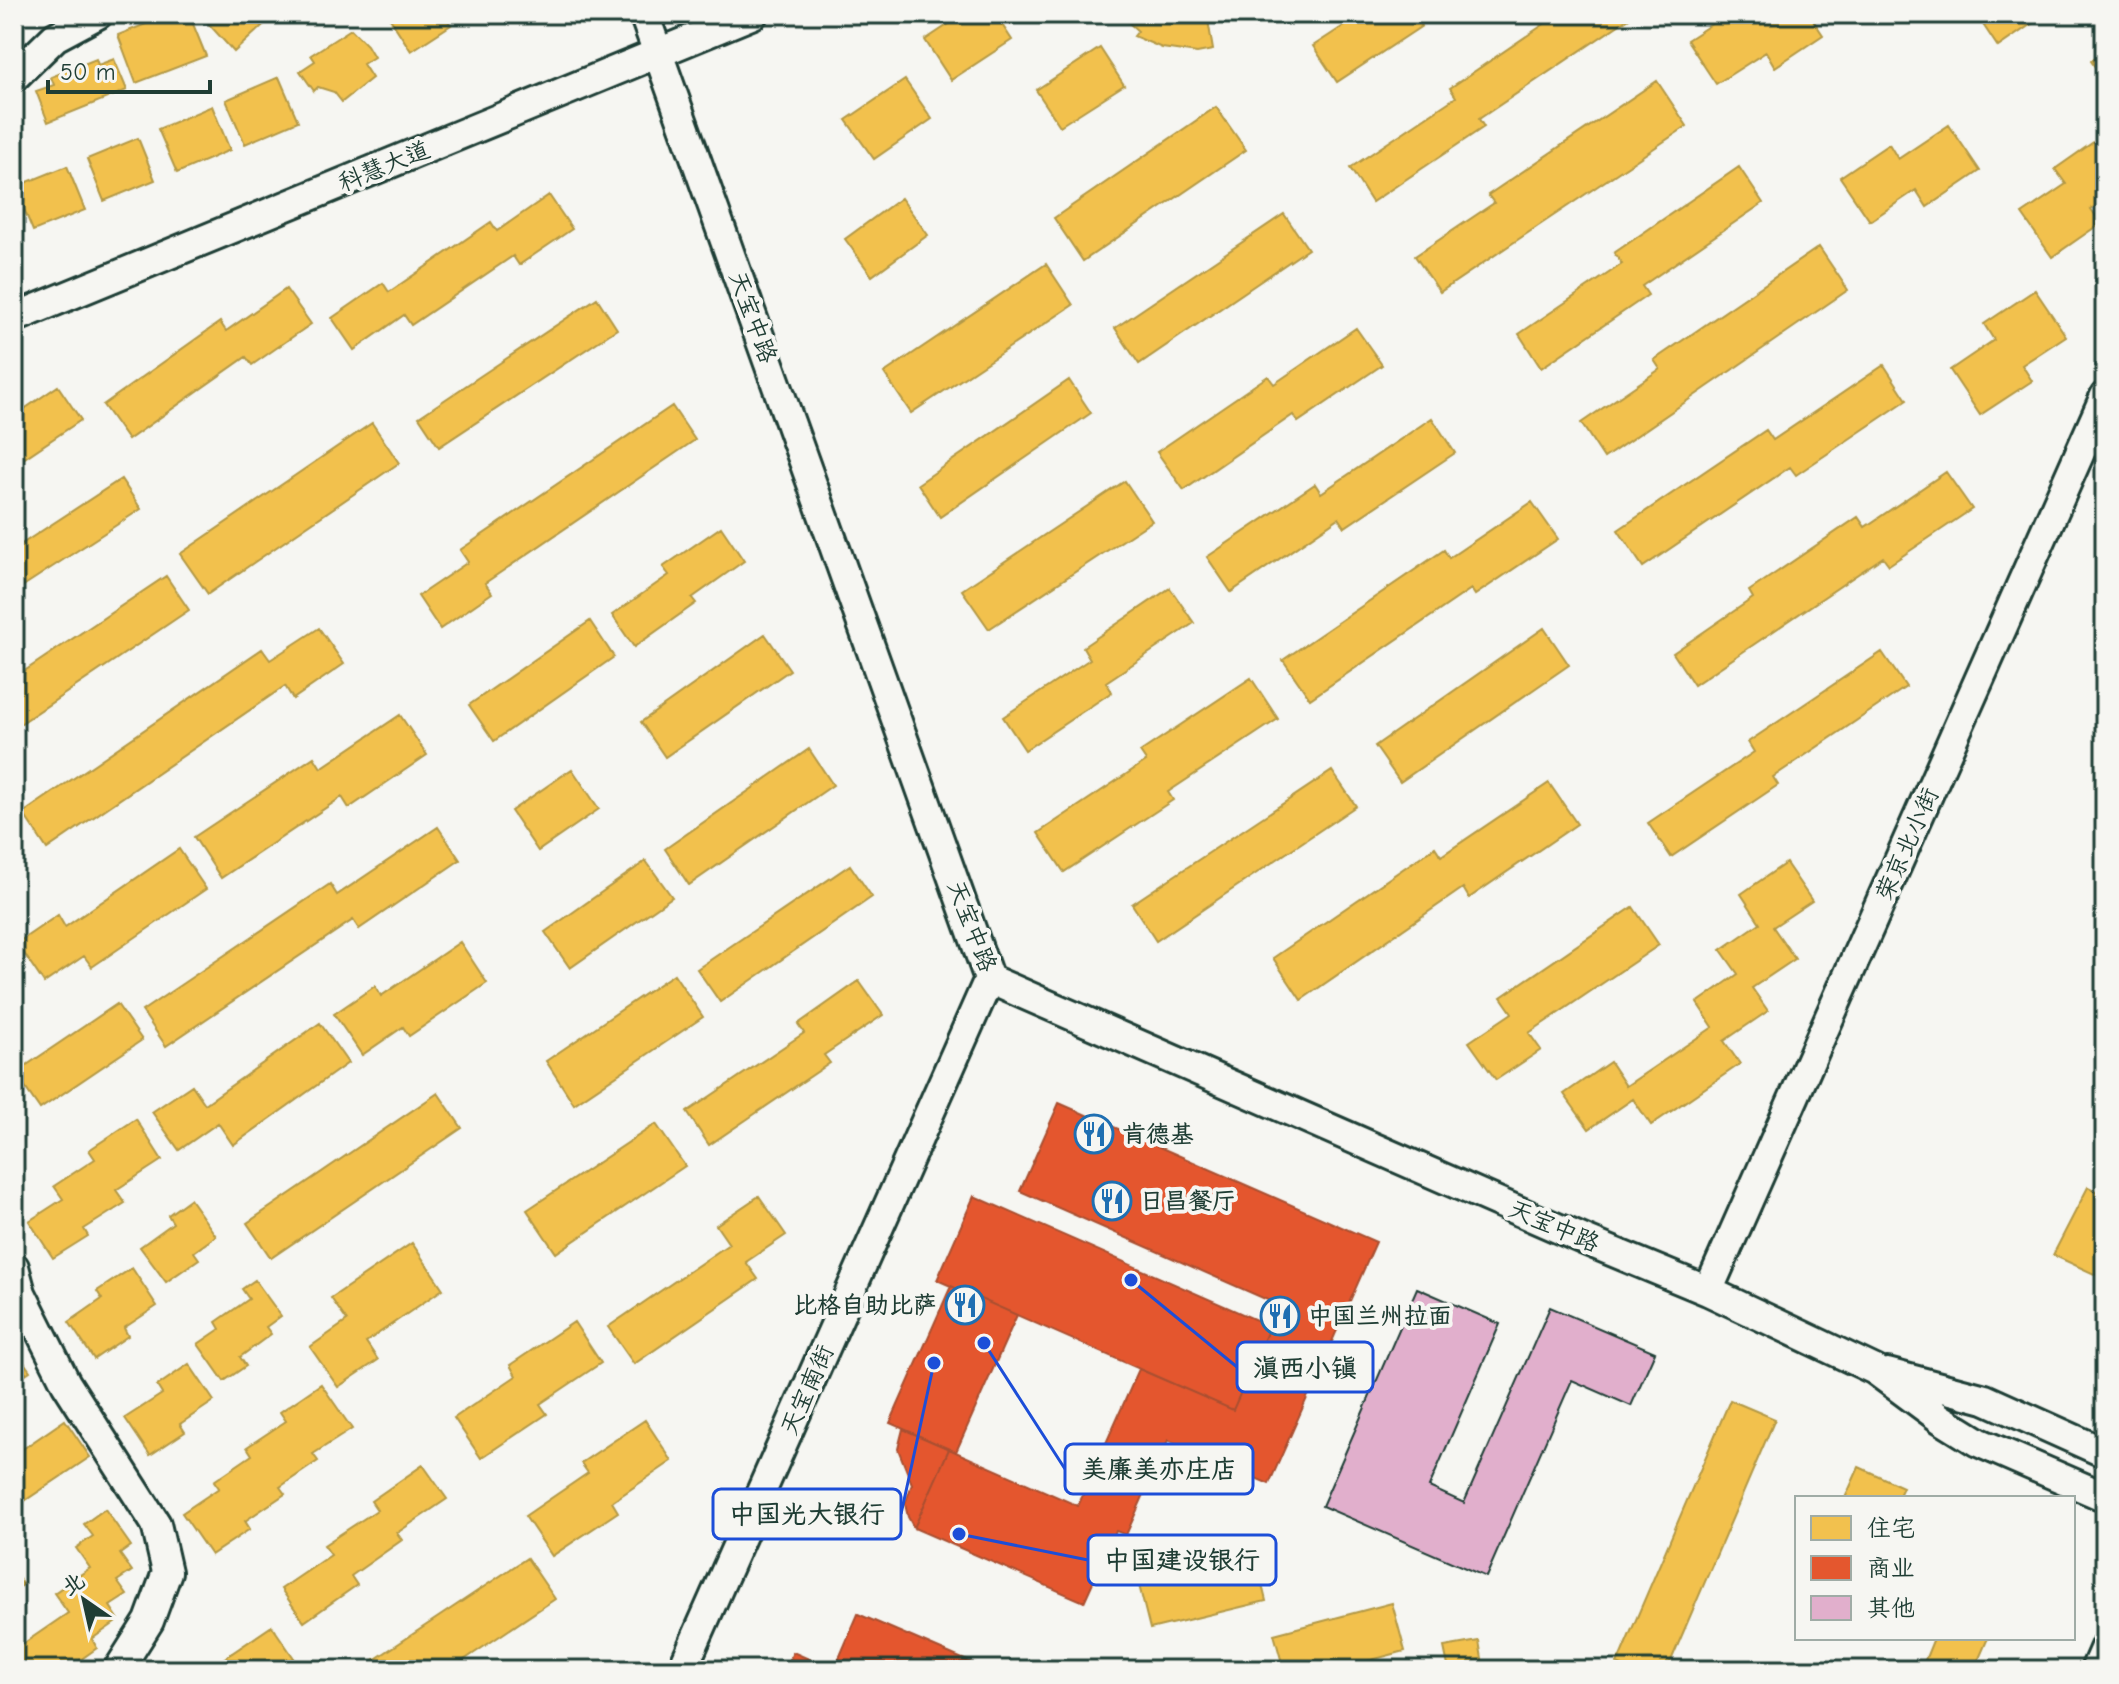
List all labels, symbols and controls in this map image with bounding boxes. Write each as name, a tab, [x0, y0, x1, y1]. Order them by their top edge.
scale bar	[48, 44, 210, 94]
text: 50 m	[60, 58, 116, 86]
street label: 科慧大道	[334, 135, 434, 197]
street label: 天宝中路	[723, 267, 783, 367]
street label: 荣京北小街	[1870, 783, 1944, 905]
street label: 天宝中路	[942, 876, 1002, 976]
restaurant icon: 肯德基	[1073, 1113, 1115, 1155]
place label: 肯德基	[1122, 1120, 1194, 1148]
restaurant icon: 日昌餐厅	[1091, 1180, 1133, 1222]
place label: 日昌餐厅	[1140, 1187, 1236, 1215]
street label: 天宝中路	[1504, 1194, 1604, 1258]
restaurant icon: 比格自助比萨	[944, 1284, 986, 1326]
place label: 比格自助比萨	[793, 1291, 937, 1319]
restaurant icon: 中国兰州拉面	[1259, 1295, 1301, 1337]
place label: 中国兰州拉面	[1308, 1302, 1452, 1330]
street label: 天宝南街	[775, 1340, 839, 1440]
callout: 滇西小镇	[1237, 1342, 1373, 1392]
text: 滇西小镇	[1253, 1354, 1357, 1384]
callout: 美廉美亦庄店	[1065, 1444, 1253, 1494]
text: 美廉美亦庄店	[1081, 1455, 1237, 1485]
callout: 中国光大银行	[713, 1489, 901, 1539]
legend	[1795, 1496, 2075, 1640]
text: 中国光大银行	[729, 1500, 885, 1530]
text: 住宅	[1867, 1514, 1915, 1542]
callout: 中国建设银行	[1088, 1535, 1276, 1585]
text: 中国建设银行	[1104, 1546, 1260, 1576]
text: 商业	[1867, 1554, 1915, 1582]
north arrow	[44, 1560, 124, 1640]
text: 北	[57, 1567, 90, 1601]
text: 其他	[1867, 1594, 1915, 1622]

